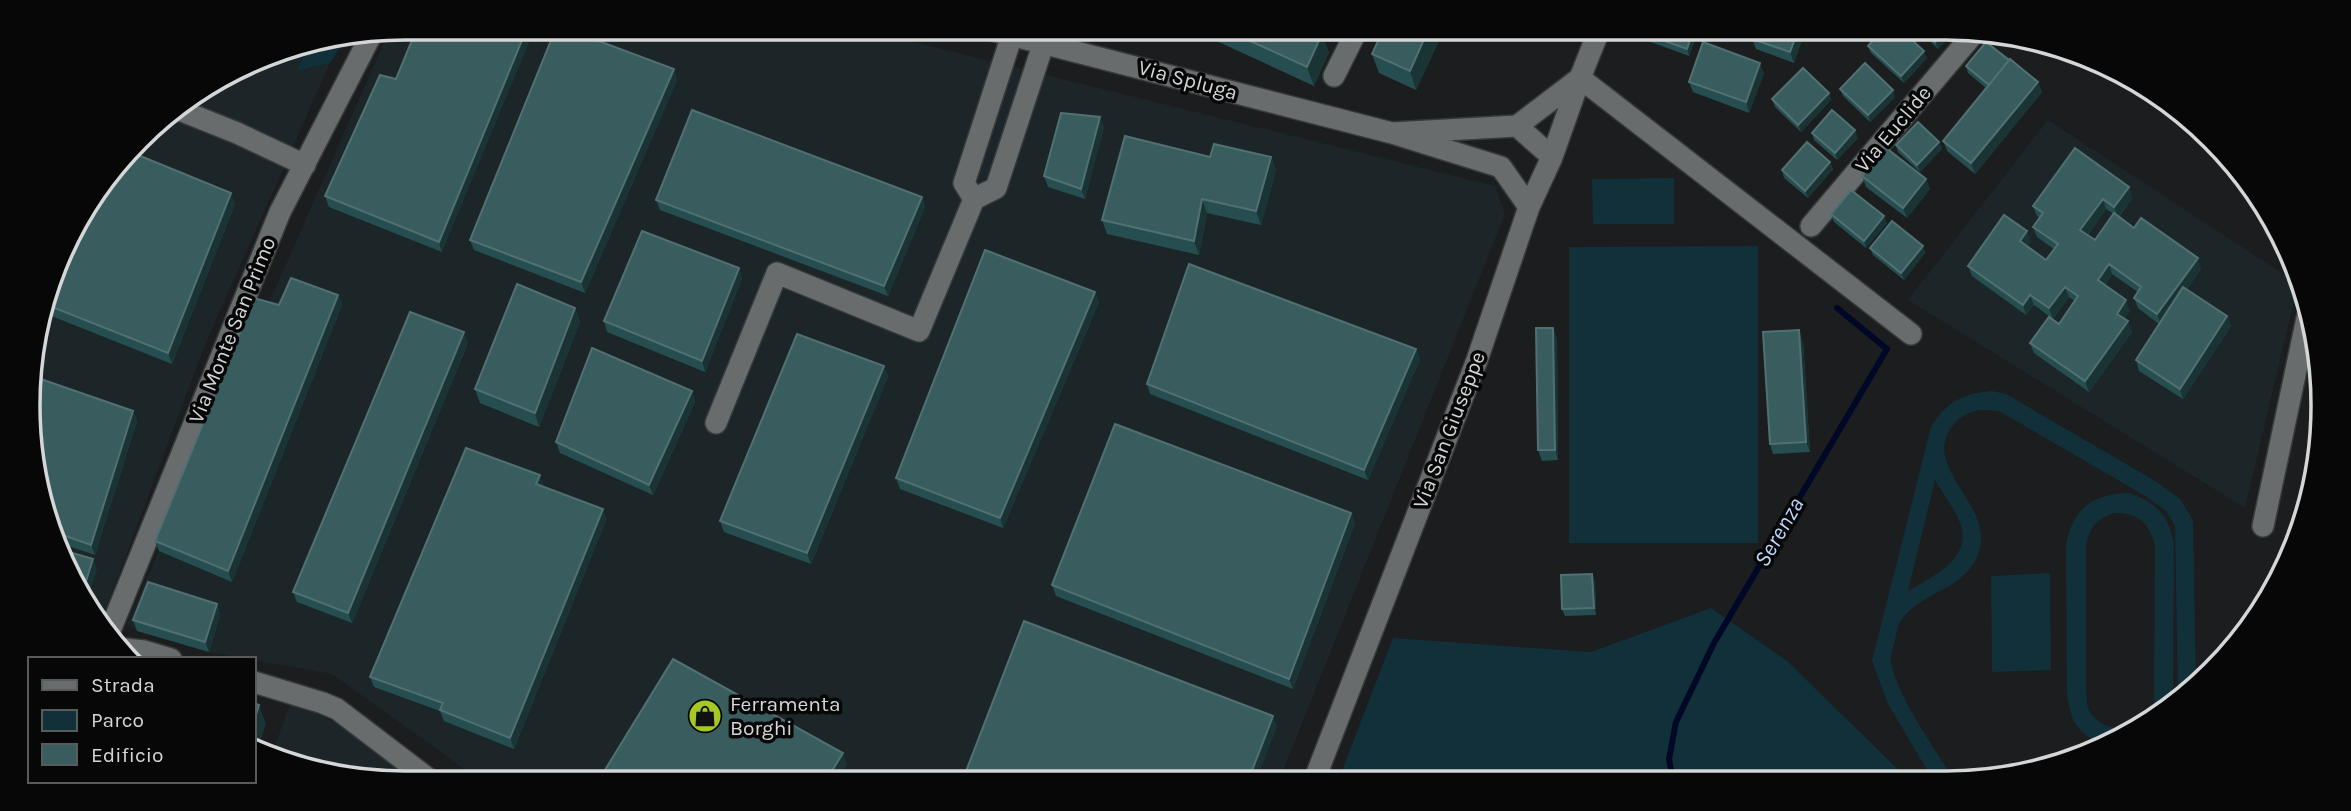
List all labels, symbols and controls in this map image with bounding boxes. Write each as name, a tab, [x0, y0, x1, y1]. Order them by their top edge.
street label: Via Spluga	[1136, 55, 1240, 105]
street label: Via Euclide	[1850, 81, 1936, 177]
street label: Via Monte San Primo	[184, 233, 280, 427]
street label: Via San Giuseppe	[1408, 348, 1490, 512]
water label: Serenza	[1748, 493, 1810, 571]
legend	[28, 657, 256, 783]
text: Strada	[91, 673, 155, 697]
place label: Ferramenta Borghi	[730, 692, 841, 740]
shop icon: Ferramenta Borghi	[686, 697, 724, 735]
text: Parco	[91, 708, 144, 732]
text: Edificio	[91, 743, 164, 767]

